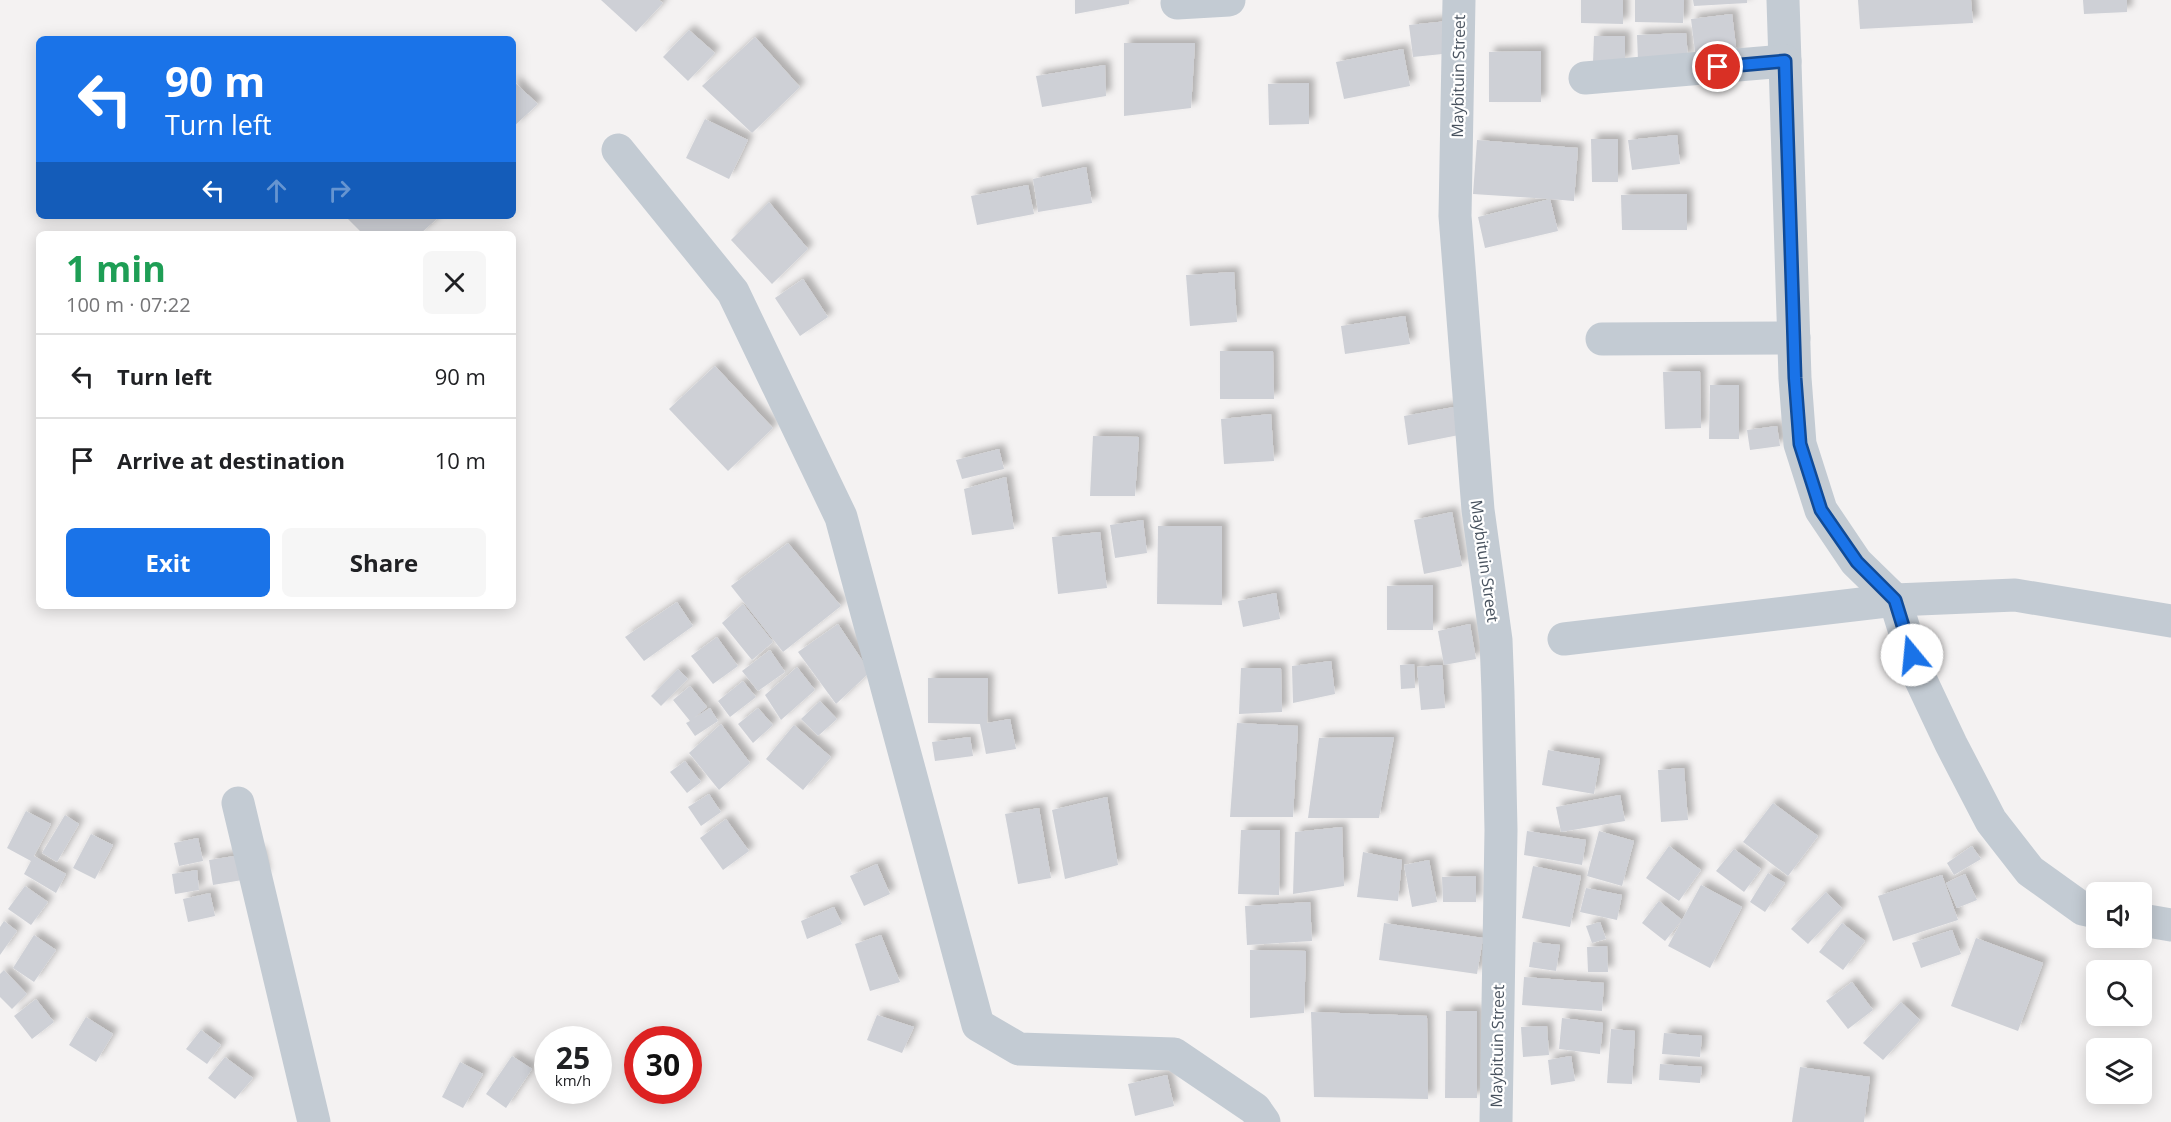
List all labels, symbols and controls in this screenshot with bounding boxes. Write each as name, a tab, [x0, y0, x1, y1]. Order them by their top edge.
street label: Maybituin Street	[1446, 14, 1470, 138]
pin	[1692, 41, 1743, 92]
icon: arrive	[1701, 50, 1734, 83]
text: 90 m	[165, 52, 265, 109]
icon: left	[66, 60, 144, 138]
text: Turn left	[165, 106, 272, 143]
icon: left	[197, 174, 230, 207]
icon: ahead	[260, 174, 293, 207]
icon: right	[323, 174, 356, 207]
text: 1 min	[66, 244, 166, 293]
button: close	[423, 251, 486, 314]
text: 100 m · 07:22	[66, 291, 191, 318]
icon: left	[66, 360, 99, 393]
text: Turn left	[117, 361, 212, 391]
text: 90 m	[435, 361, 486, 391]
icon: arrive	[66, 444, 99, 477]
text: Arrive at destination	[117, 445, 345, 475]
text: 10 m	[435, 445, 486, 475]
street label: Maybituin Street	[1466, 498, 1505, 624]
button: Exit	[66, 528, 270, 597]
button: Share	[282, 528, 486, 597]
position arrow	[1880, 623, 1944, 687]
map controls	[2086, 882, 2152, 1104]
button: sound	[2086, 882, 2152, 948]
button: search	[2086, 960, 2152, 1026]
street label: Maybituin Street	[1485, 984, 1509, 1108]
speed limit sign: 30	[624, 1026, 702, 1104]
text: 25	[556, 1037, 590, 1078]
button: layers	[2086, 1038, 2152, 1104]
text: km/h	[555, 1070, 591, 1090]

